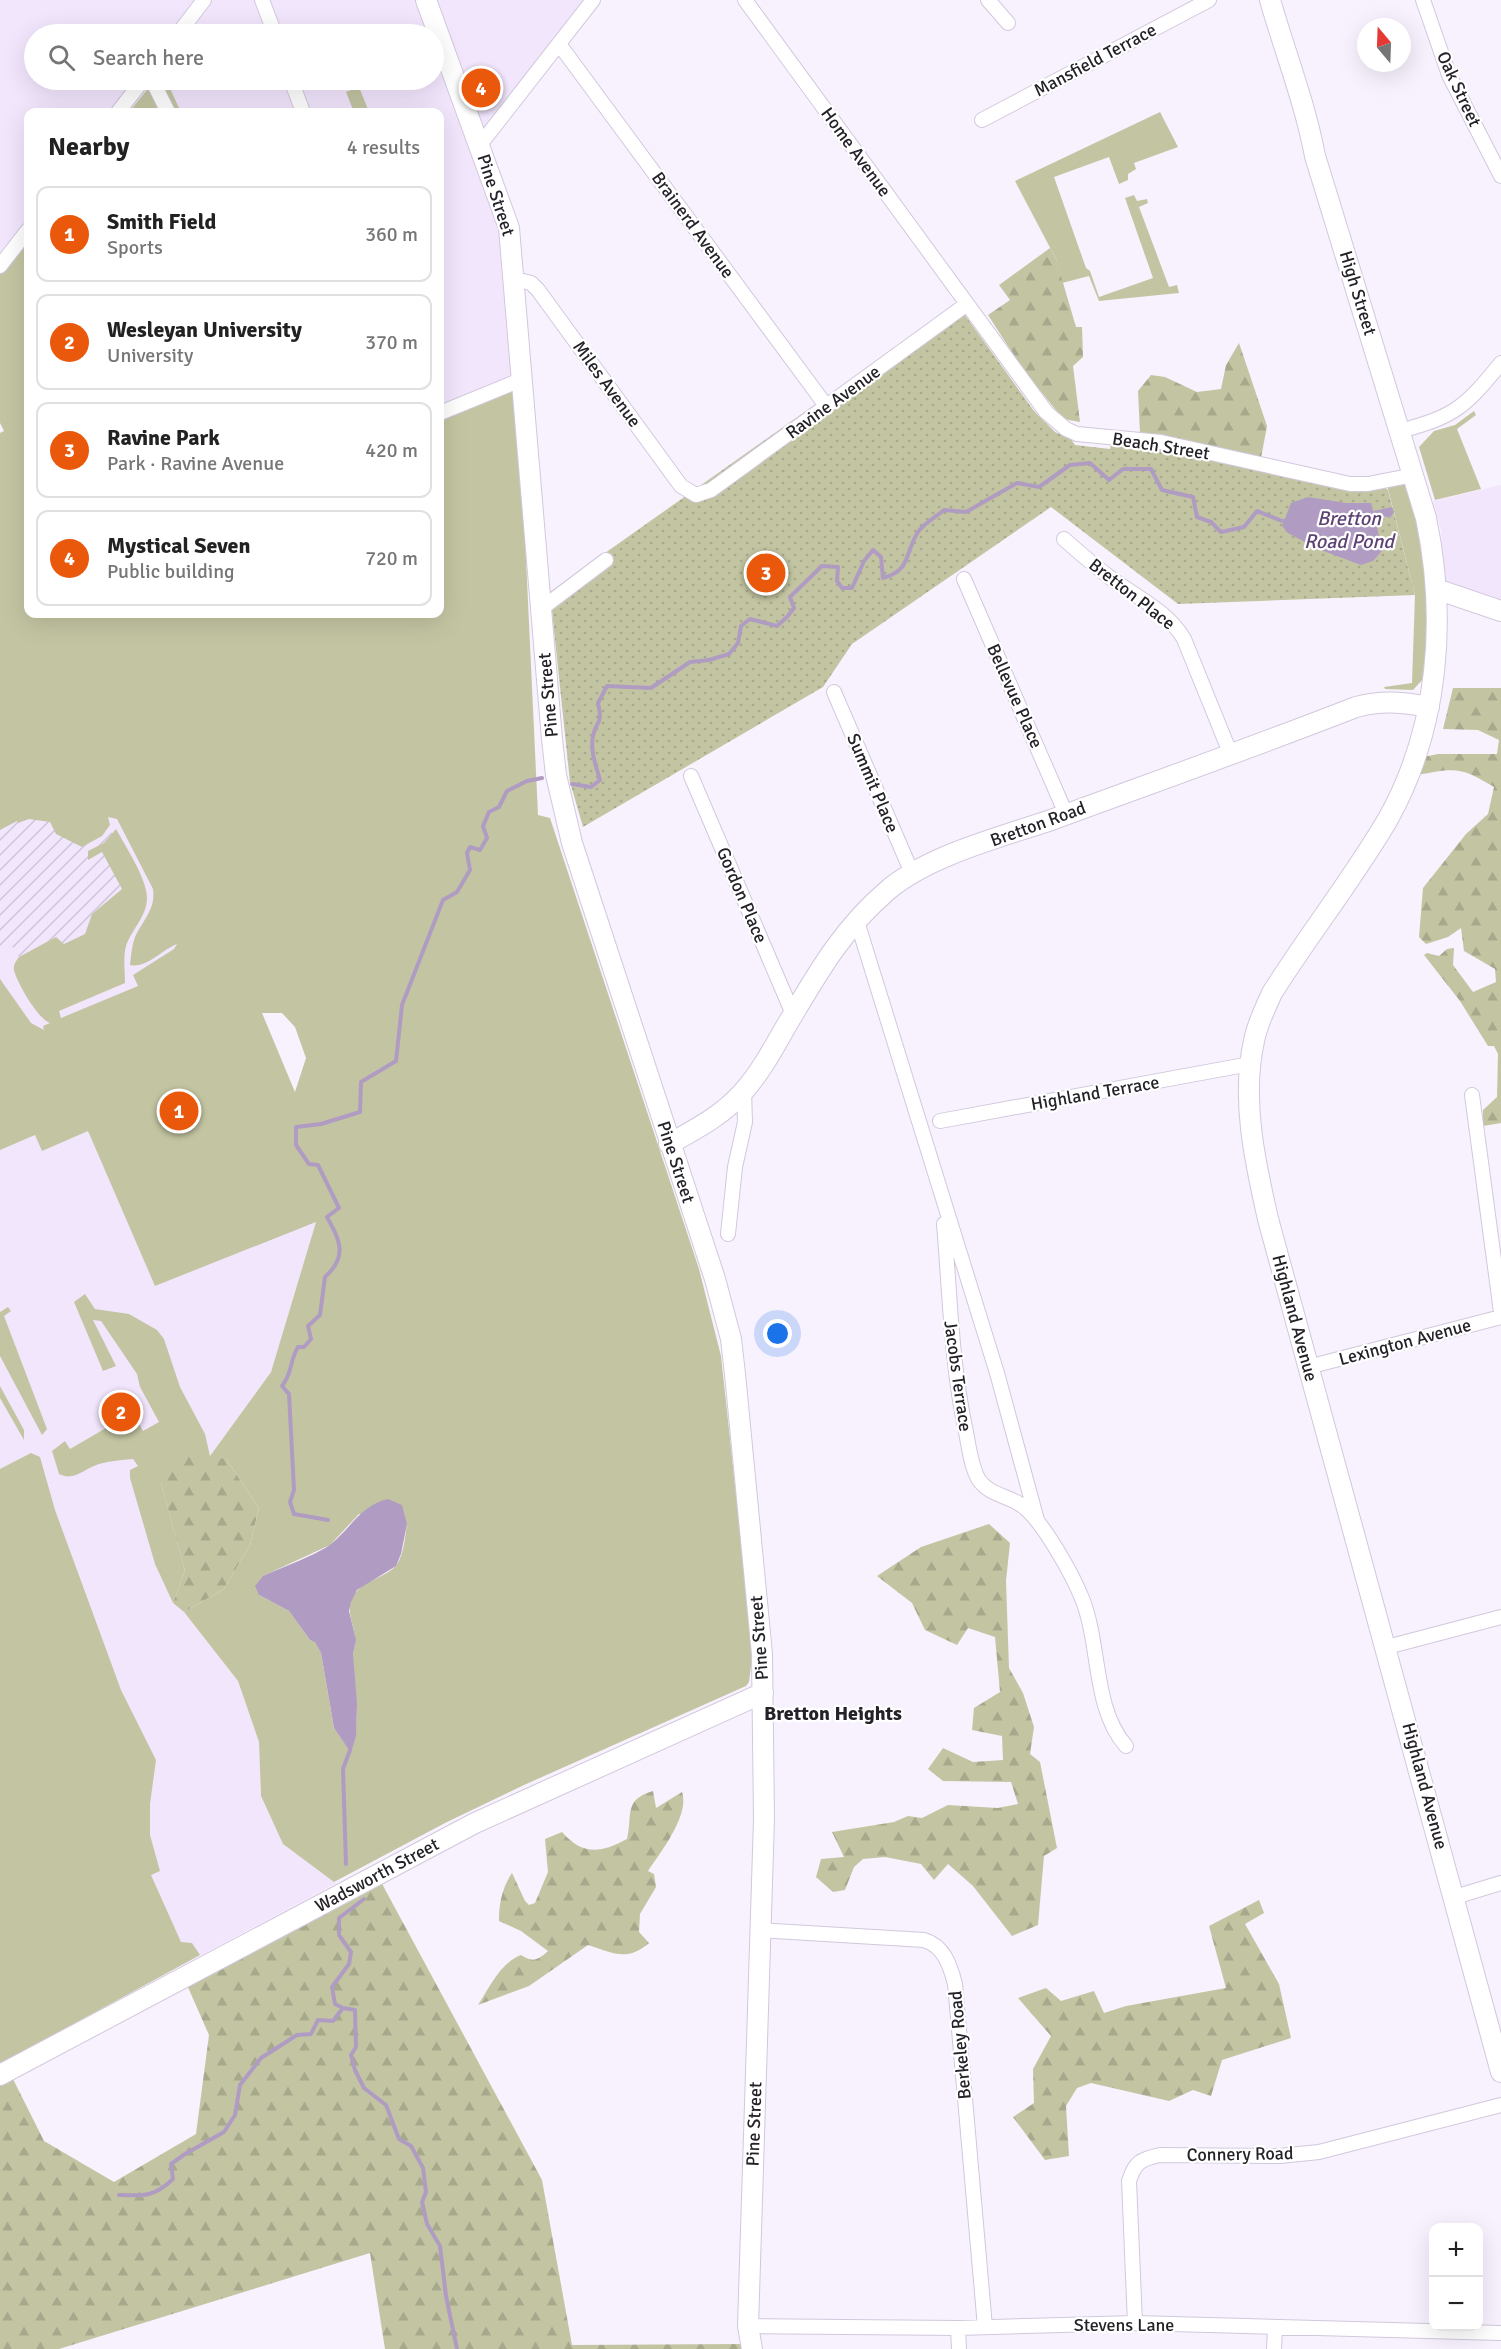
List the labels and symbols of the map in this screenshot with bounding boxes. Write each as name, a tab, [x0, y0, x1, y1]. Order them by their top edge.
street label: Mansfield Terrace	[1030, 18, 1160, 102]
north arrow	[1357, 18, 1411, 72]
street label: Oak Street	[1432, 48, 1486, 130]
pin: 4	[462, 66, 500, 110]
street label: Home Avenue	[816, 103, 896, 201]
street label: Pine Street	[472, 151, 520, 239]
street label: Brainerd Avenue	[647, 167, 739, 283]
street label: High Street	[1335, 248, 1381, 338]
street label: Miles Avenue	[568, 336, 646, 432]
street label: Ravine Avenue	[781, 360, 885, 444]
street label: Beach Street	[1111, 427, 1211, 465]
water label: Bretton Road Pond	[1304, 506, 1396, 554]
pin: 3	[746, 550, 786, 596]
street label: Bretton Place	[1084, 553, 1180, 635]
street label: Bellevue Place	[982, 640, 1048, 752]
street label: Pine Street	[533, 652, 563, 738]
street label: Summit Place	[842, 730, 904, 836]
street label: Bretton Road	[987, 797, 1089, 851]
street label: Gordon Place	[712, 844, 772, 946]
street label: Highland Terrace	[1029, 1071, 1161, 1115]
pin: 1	[160, 1088, 198, 1134]
street label: Pine Street	[652, 1118, 700, 1206]
street label: Highland Avenue	[1268, 1252, 1322, 1384]
street label: Lexington Avenue	[1336, 1314, 1474, 1370]
your location	[763, 1319, 792, 1348]
street label: Jacobs Terrace	[939, 1319, 977, 1433]
pin: 2	[102, 1390, 140, 1434]
street label: Pine Street	[745, 1595, 773, 1681]
district label: Bretton Heights	[764, 1701, 902, 1726]
street label: Highland Avenue	[1398, 1720, 1452, 1852]
street label: Wadsworth Street	[311, 1833, 443, 1917]
street label: Berkeley Road	[944, 1990, 976, 2100]
street label: Pine Street	[742, 2081, 766, 2167]
street label: Connery Road	[1186, 2142, 1294, 2166]
street label: Stevens Lane	[1074, 2314, 1174, 2336]

